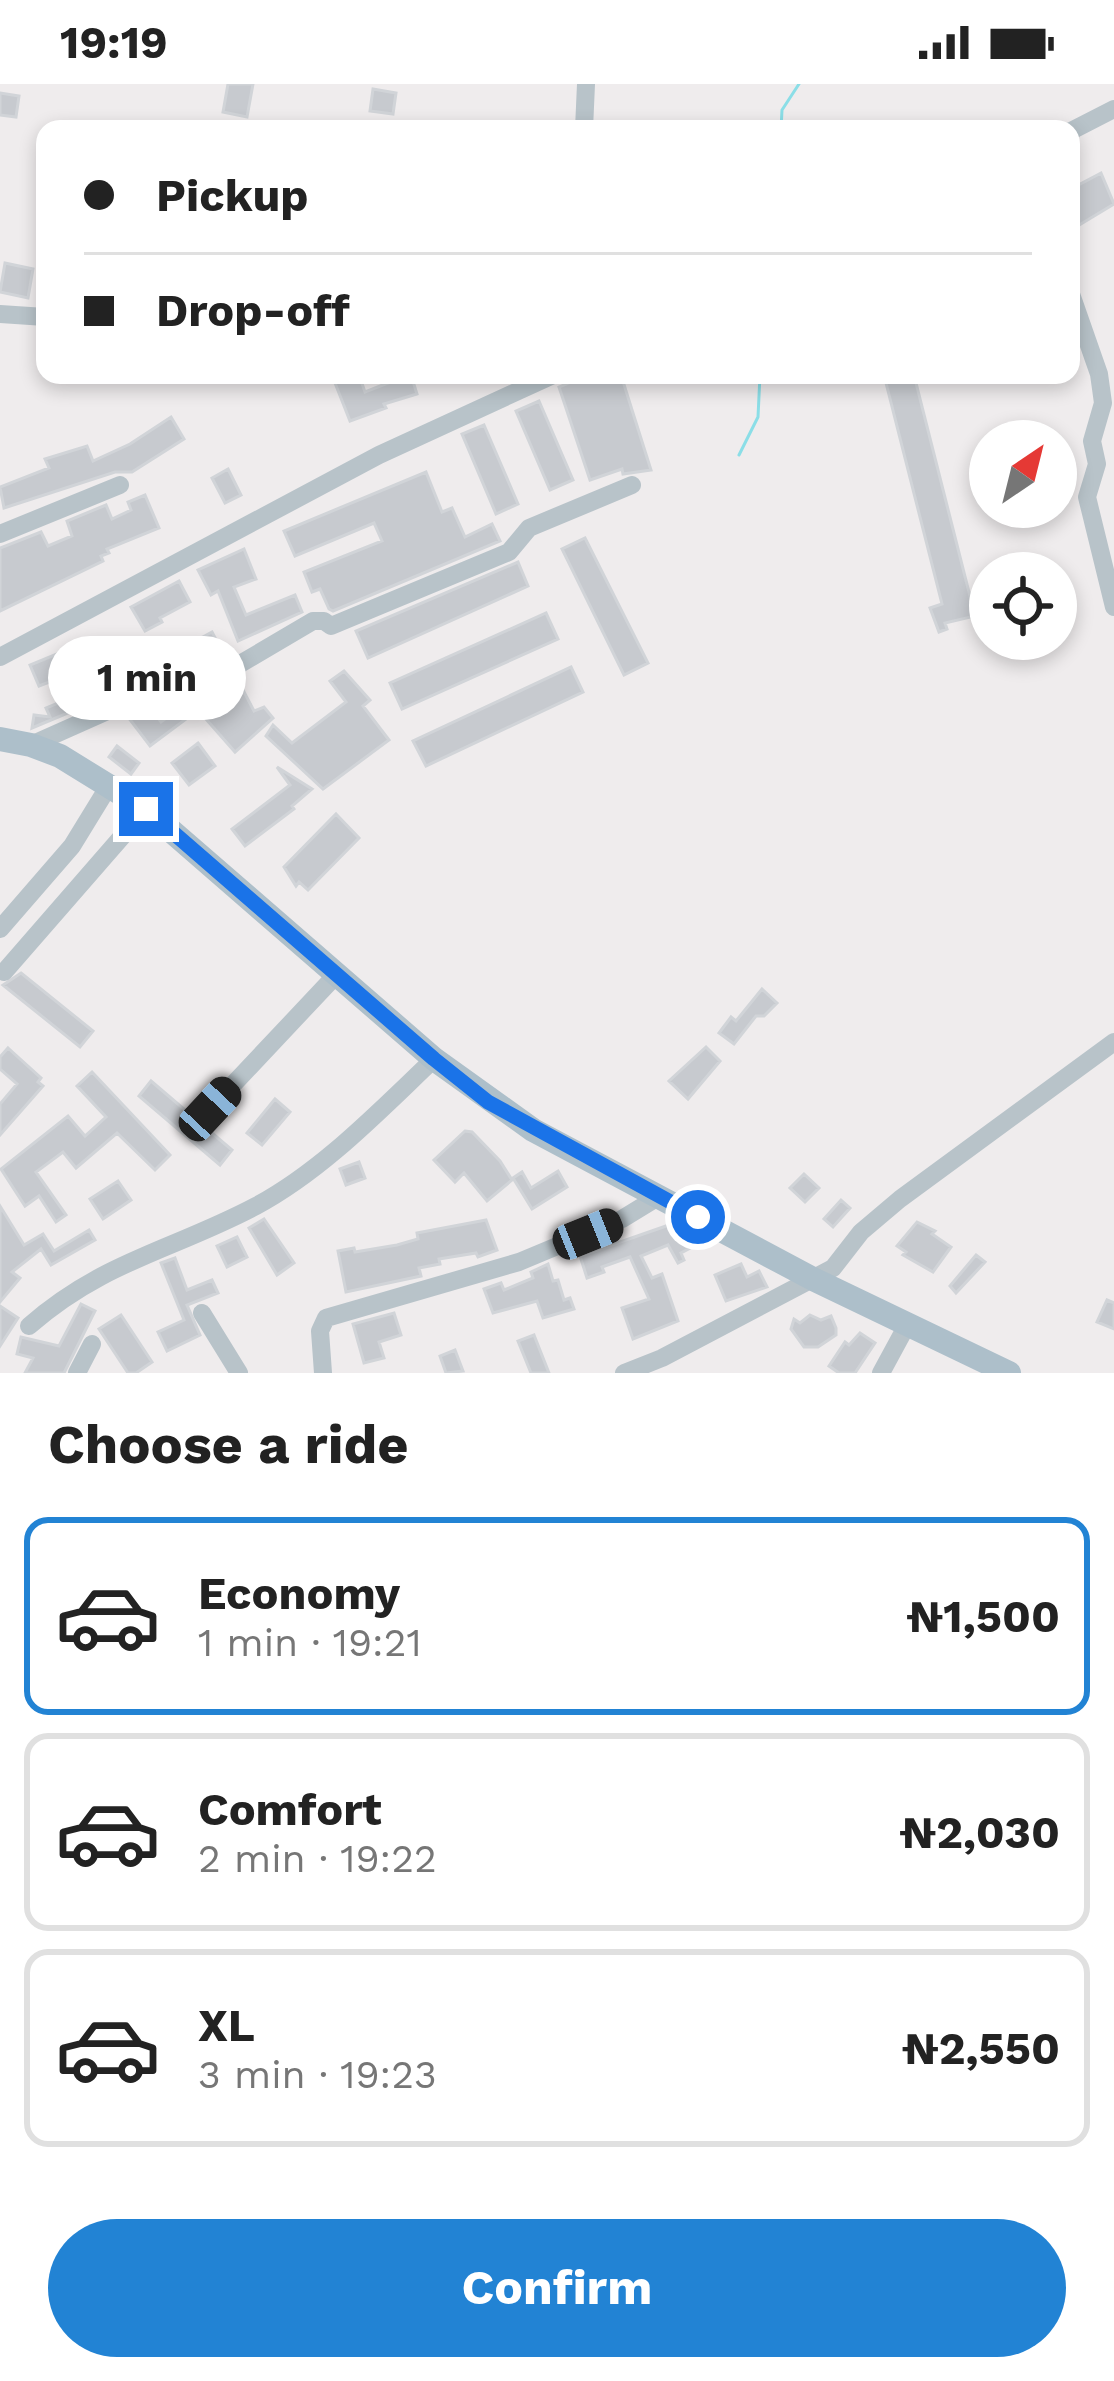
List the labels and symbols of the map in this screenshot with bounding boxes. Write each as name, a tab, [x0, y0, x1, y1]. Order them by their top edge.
north arrow	[969, 420, 1077, 528]
callout: 1 min	[47, 635, 245, 719]
route end	[119, 782, 173, 836]
car	[172, 1070, 248, 1148]
route start	[671, 1190, 725, 1244]
car	[548, 1204, 628, 1264]

